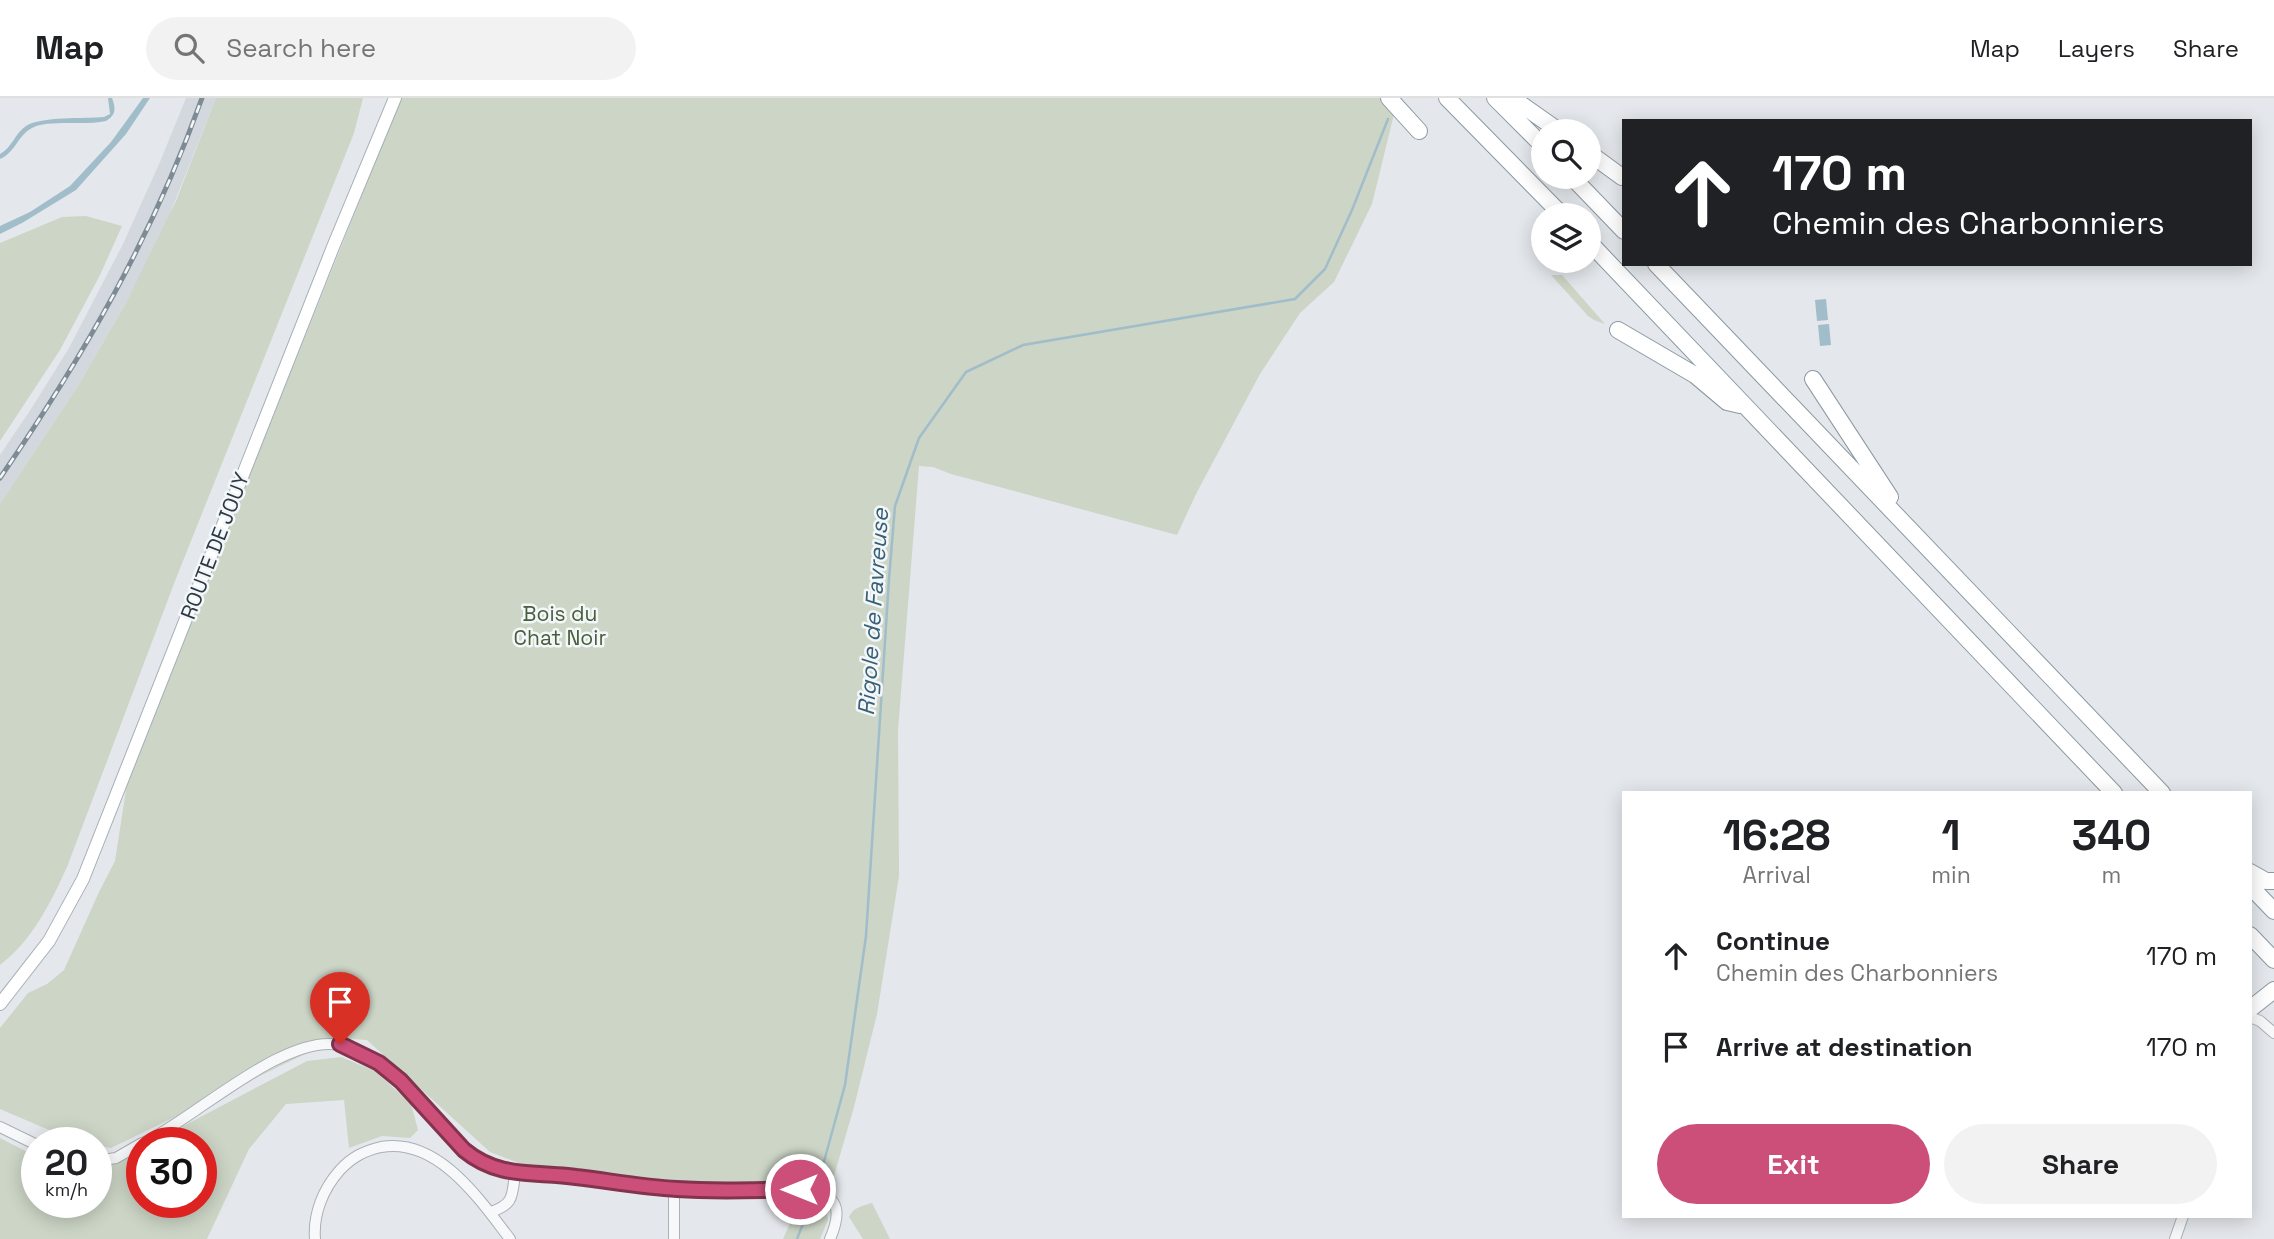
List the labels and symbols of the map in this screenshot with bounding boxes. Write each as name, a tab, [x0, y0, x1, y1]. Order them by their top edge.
street label: ROUTE DE JOUY	[174, 468, 255, 623]
water label: Rigole de Favreuse	[851, 506, 895, 717]
park label: Bois du Chat Noir	[514, 600, 606, 651]
pin	[310, 972, 370, 1044]
speed limit sign: 30	[126, 1127, 217, 1218]
position arrow	[763, 1152, 837, 1226]

